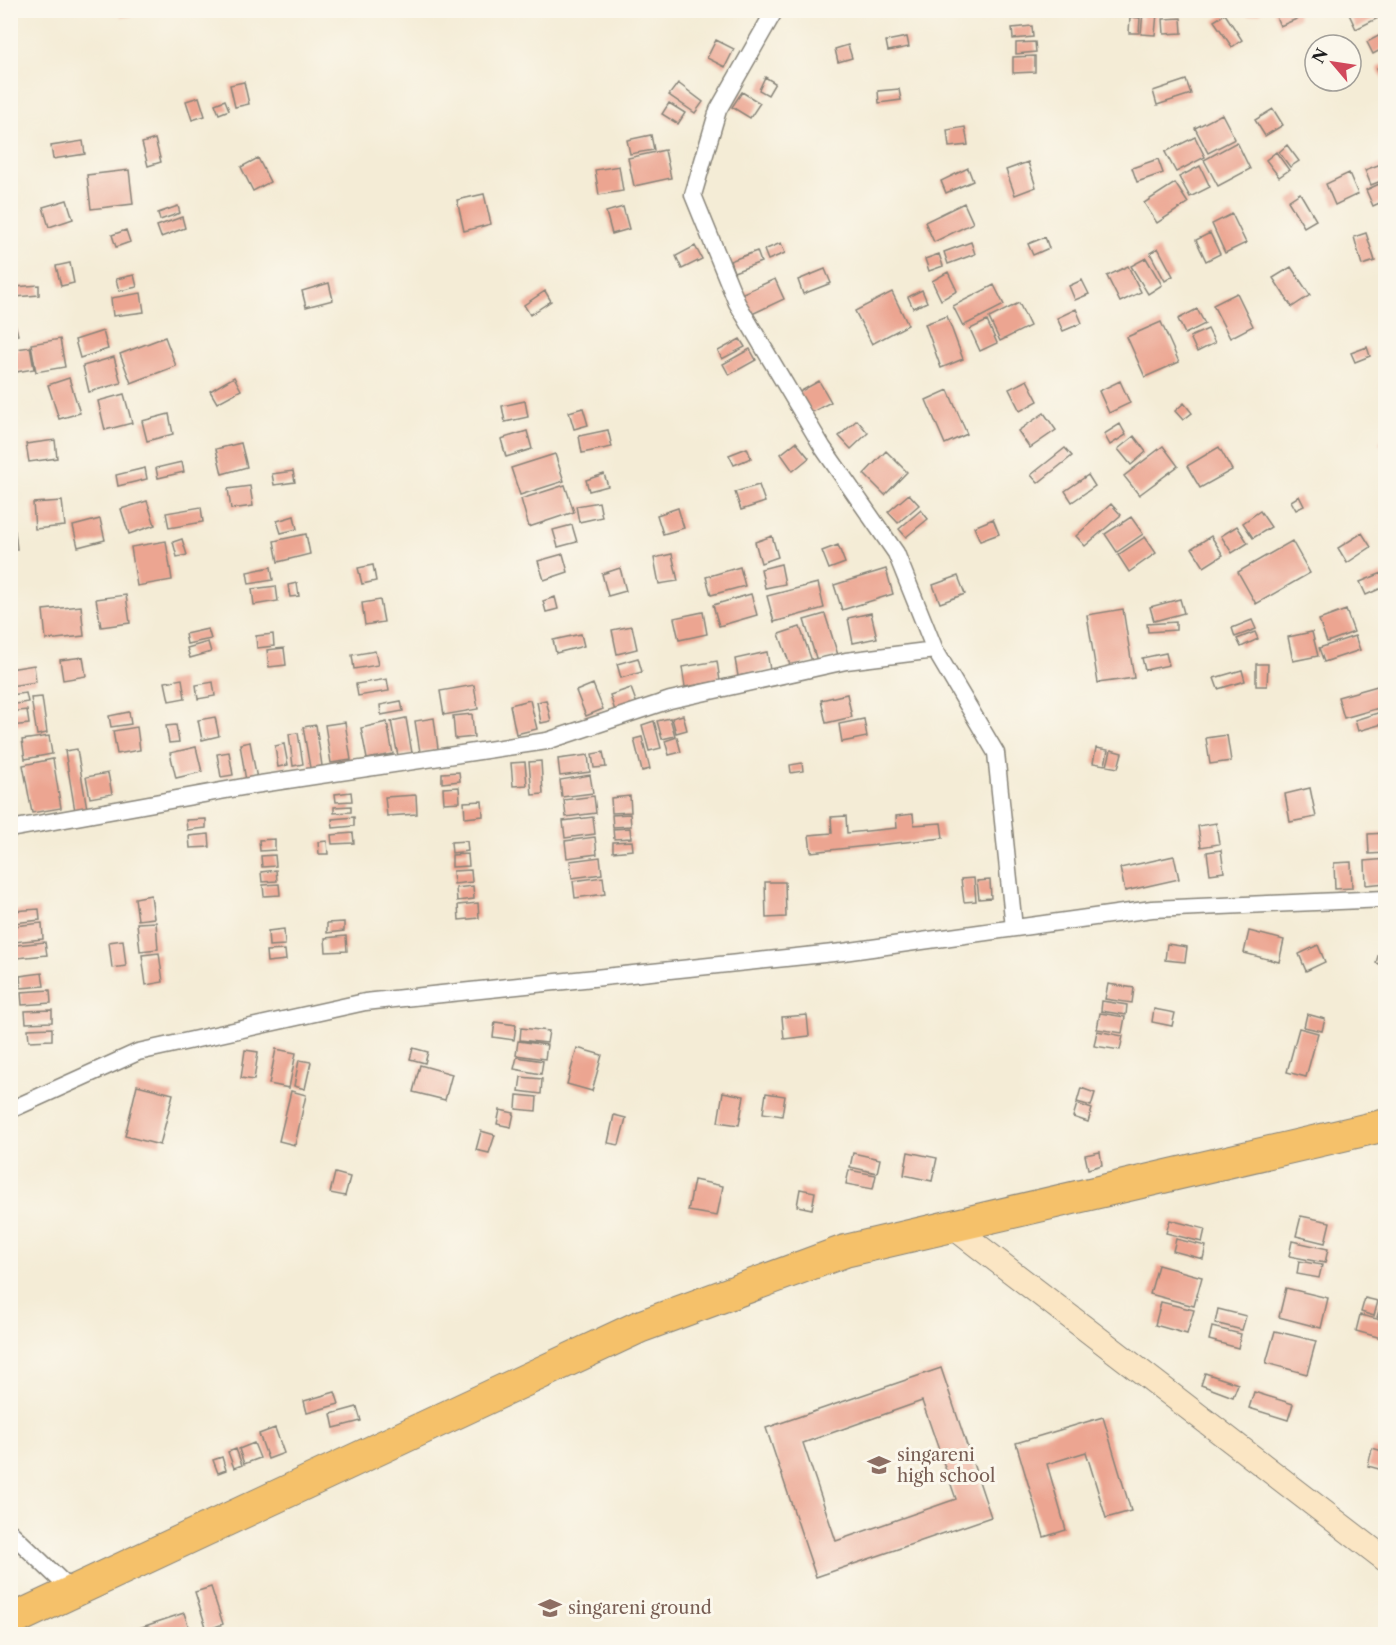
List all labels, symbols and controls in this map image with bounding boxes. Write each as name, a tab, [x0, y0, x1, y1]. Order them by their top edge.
north arrow	[1303, 33, 1363, 93]
text: N	[1308, 45, 1332, 67]
place label: singareni high school	[897, 1444, 995, 1487]
school or university icon: singareni high school	[866, 1452, 892, 1478]
school or university icon: singareni ground	[537, 1595, 563, 1621]
place label: singareni ground	[568, 1597, 712, 1619]

